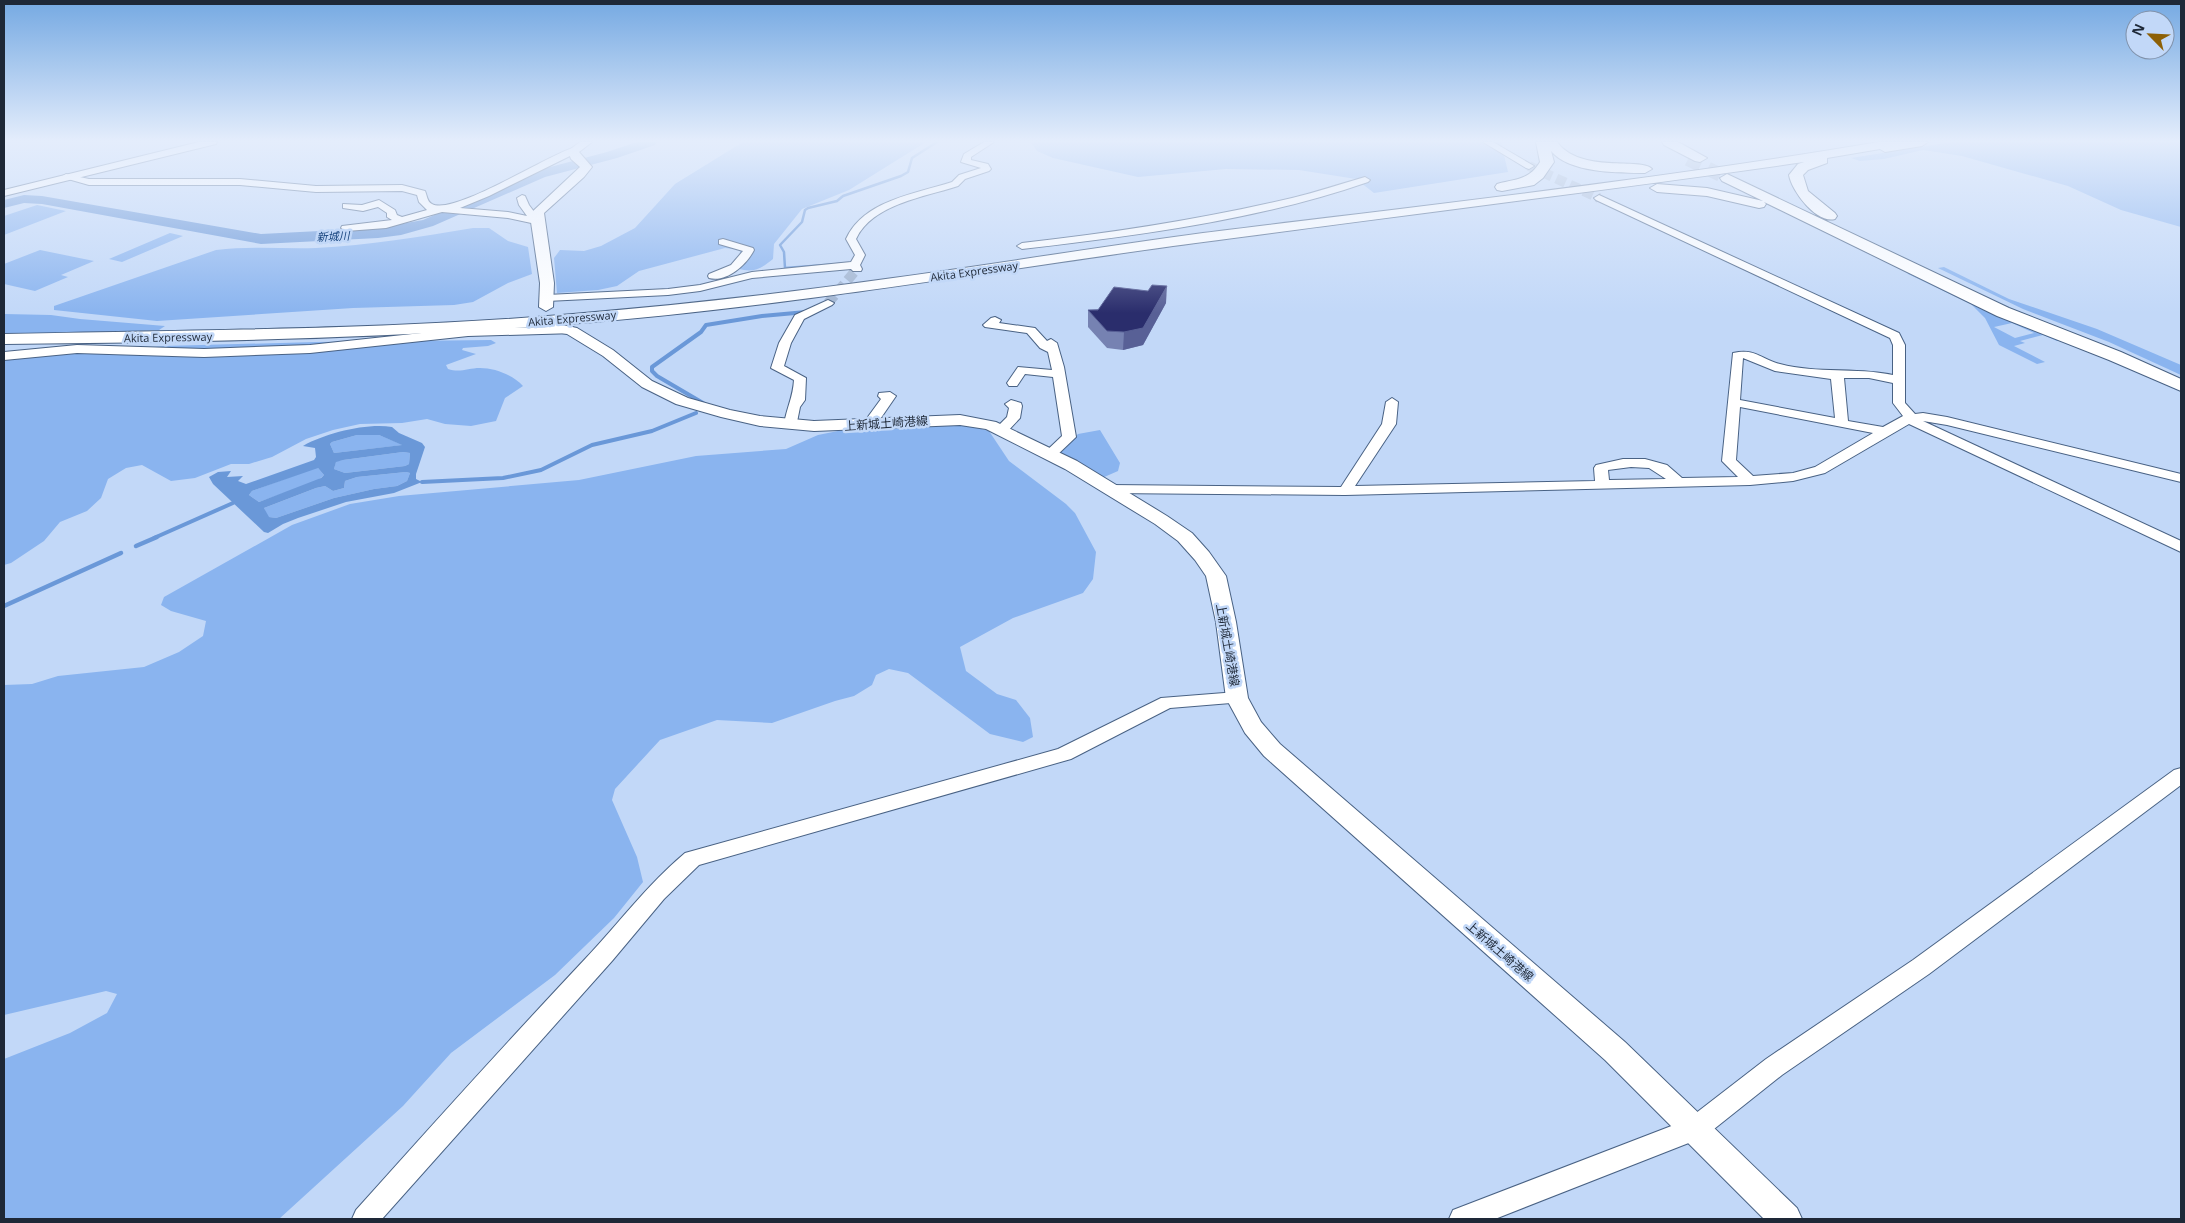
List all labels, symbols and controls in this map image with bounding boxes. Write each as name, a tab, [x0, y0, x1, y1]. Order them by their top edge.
north arrow	[2125, 10, 2175, 60]
text: N	[2127, 20, 2149, 39]
water label: 新城川	[316, 228, 351, 244]
street label: Akita Expressway	[929, 257, 1019, 285]
street label: Akita Expressway	[527, 307, 617, 329]
street label: Akita Expressway	[124, 329, 213, 345]
street label: 上新城土崎港線	[844, 412, 928, 434]
street label: 上新城土崎港線	[1212, 602, 1244, 688]
street label: 上新城土崎港線	[1463, 917, 1537, 985]

